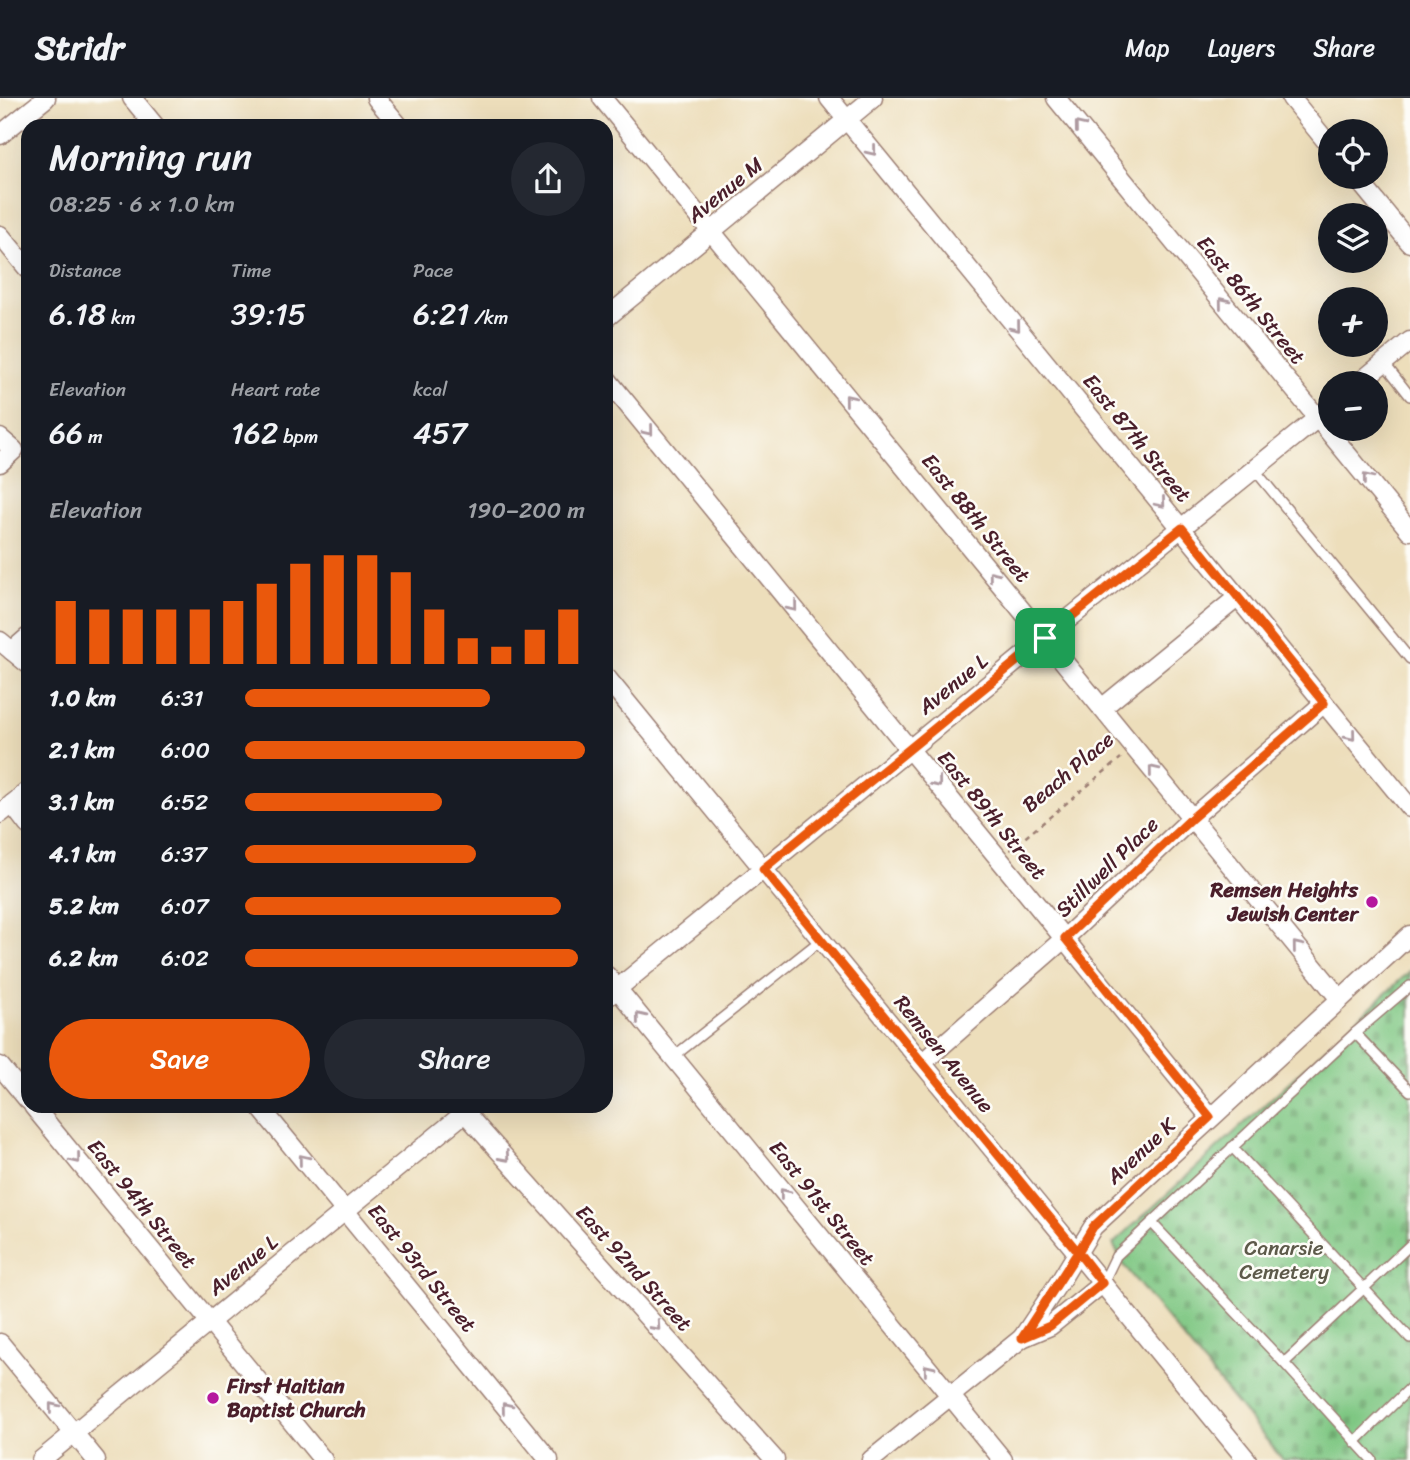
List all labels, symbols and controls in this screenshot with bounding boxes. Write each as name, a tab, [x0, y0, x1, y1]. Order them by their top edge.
text: Stridr	[35, 19, 124, 77]
text: Map	[1125, 27, 1170, 69]
text: Layers	[1208, 27, 1275, 69]
text: Share	[1313, 27, 1375, 69]
map controls	[1318, 119, 1388, 441]
button: locate	[1318, 119, 1388, 189]
one-way arrow	[1074, 122, 1087, 134]
text: Morning run	[49, 124, 252, 191]
button: share	[511, 142, 585, 216]
one-way arrow	[864, 143, 877, 155]
street label: Avenue M	[677, 147, 772, 234]
text: 08:25 · 6 × 1.0 km	[49, 184, 235, 225]
button: layers	[1318, 203, 1388, 273]
street label: East 86th Street	[1187, 227, 1315, 373]
text: Distance	[49, 254, 121, 287]
text: Time	[231, 254, 271, 287]
text: Pace	[413, 254, 453, 287]
text: 6.18	[49, 287, 106, 341]
text: 39:15	[231, 287, 306, 341]
text: 6:21	[413, 287, 469, 341]
button: +	[1318, 287, 1388, 357]
one-way arrow	[1219, 298, 1231, 311]
text: km	[106, 301, 136, 334]
text: /km	[469, 301, 508, 334]
one-way arrow	[1008, 319, 1021, 331]
street label: East 87th Street	[1073, 365, 1201, 511]
button: −	[1318, 371, 1388, 441]
text: Elevation	[49, 373, 126, 406]
text: Heart rate	[231, 373, 320, 406]
text: kcal	[413, 373, 448, 406]
one-way arrow	[845, 395, 857, 408]
text: 66	[49, 406, 83, 460]
text: 162	[231, 406, 278, 460]
text: 457	[413, 406, 467, 460]
text: m	[83, 420, 103, 453]
text: bpm	[278, 420, 318, 453]
one-way arrow	[640, 424, 653, 436]
street label: East 88th Street	[911, 444, 1041, 592]
one-way arrow	[1363, 474, 1375, 487]
text: Elevation	[49, 490, 142, 531]
text: 190–200 m	[467, 490, 585, 531]
one-way arrow	[1152, 495, 1165, 507]
one-way arrow	[989, 570, 1001, 583]
one-way arrow	[785, 599, 797, 612]
pin	[1015, 608, 1075, 668]
icon: arrive	[1026, 619, 1064, 657]
street label: Avenue L	[908, 643, 997, 725]
text: 1.0 km	[49, 678, 116, 719]
text: 6:31	[161, 678, 204, 719]
street label: Beach Place	[1013, 721, 1123, 822]
one-way arrow	[1343, 727, 1355, 740]
text: 2.1 km	[49, 730, 115, 771]
text: 6:00	[161, 730, 210, 771]
street label: East 89th Street	[927, 741, 1057, 889]
one-way arrow	[1148, 765, 1161, 777]
one-way arrow	[929, 775, 941, 788]
text: 3.1 km	[49, 782, 114, 823]
text: 6:52	[161, 782, 208, 823]
street label: Stillwell Place	[1046, 807, 1168, 927]
text: 4.1 km	[49, 834, 116, 875]
text: 6:37	[161, 834, 207, 875]
place label: Remsen Heights Jewish Center	[1209, 871, 1359, 933]
text: 5.2 km	[49, 886, 119, 927]
text: 6:07	[161, 886, 209, 927]
marker: Remsen Heights Jewish Center	[1364, 894, 1380, 910]
text: 6.2 km	[49, 938, 118, 979]
text: 6:02	[161, 938, 209, 979]
one-way arrow	[1292, 942, 1305, 954]
street label: Remsen Avenue	[884, 986, 1004, 1122]
one-way arrow	[636, 1013, 648, 1026]
button: Save	[49, 1019, 310, 1099]
button: Share	[324, 1019, 585, 1099]
street label: Avenue K	[1096, 1107, 1186, 1195]
street label: East 94th Street	[77, 1130, 207, 1278]
street label: East 91st Street	[759, 1131, 885, 1275]
one-way arrow	[497, 1149, 509, 1162]
one-way arrow	[68, 1150, 80, 1163]
one-way arrow	[298, 1154, 311, 1166]
one-way arrow	[780, 1189, 792, 1202]
street label: East 93rd Street	[358, 1195, 486, 1341]
street label: East 92nd Street	[566, 1195, 702, 1341]
street label: Avenue L	[198, 1224, 287, 1306]
park label: Canarsie Cemetery	[1239, 1229, 1329, 1291]
one-way arrow	[648, 1318, 660, 1331]
one-way arrow	[924, 1365, 937, 1377]
place label: First Haitian Baptist Church	[226, 1367, 366, 1429]
marker: First Haitian Baptist Church	[205, 1390, 221, 1406]
one-way arrow	[48, 1403, 61, 1415]
one-way arrow	[502, 1403, 514, 1416]

